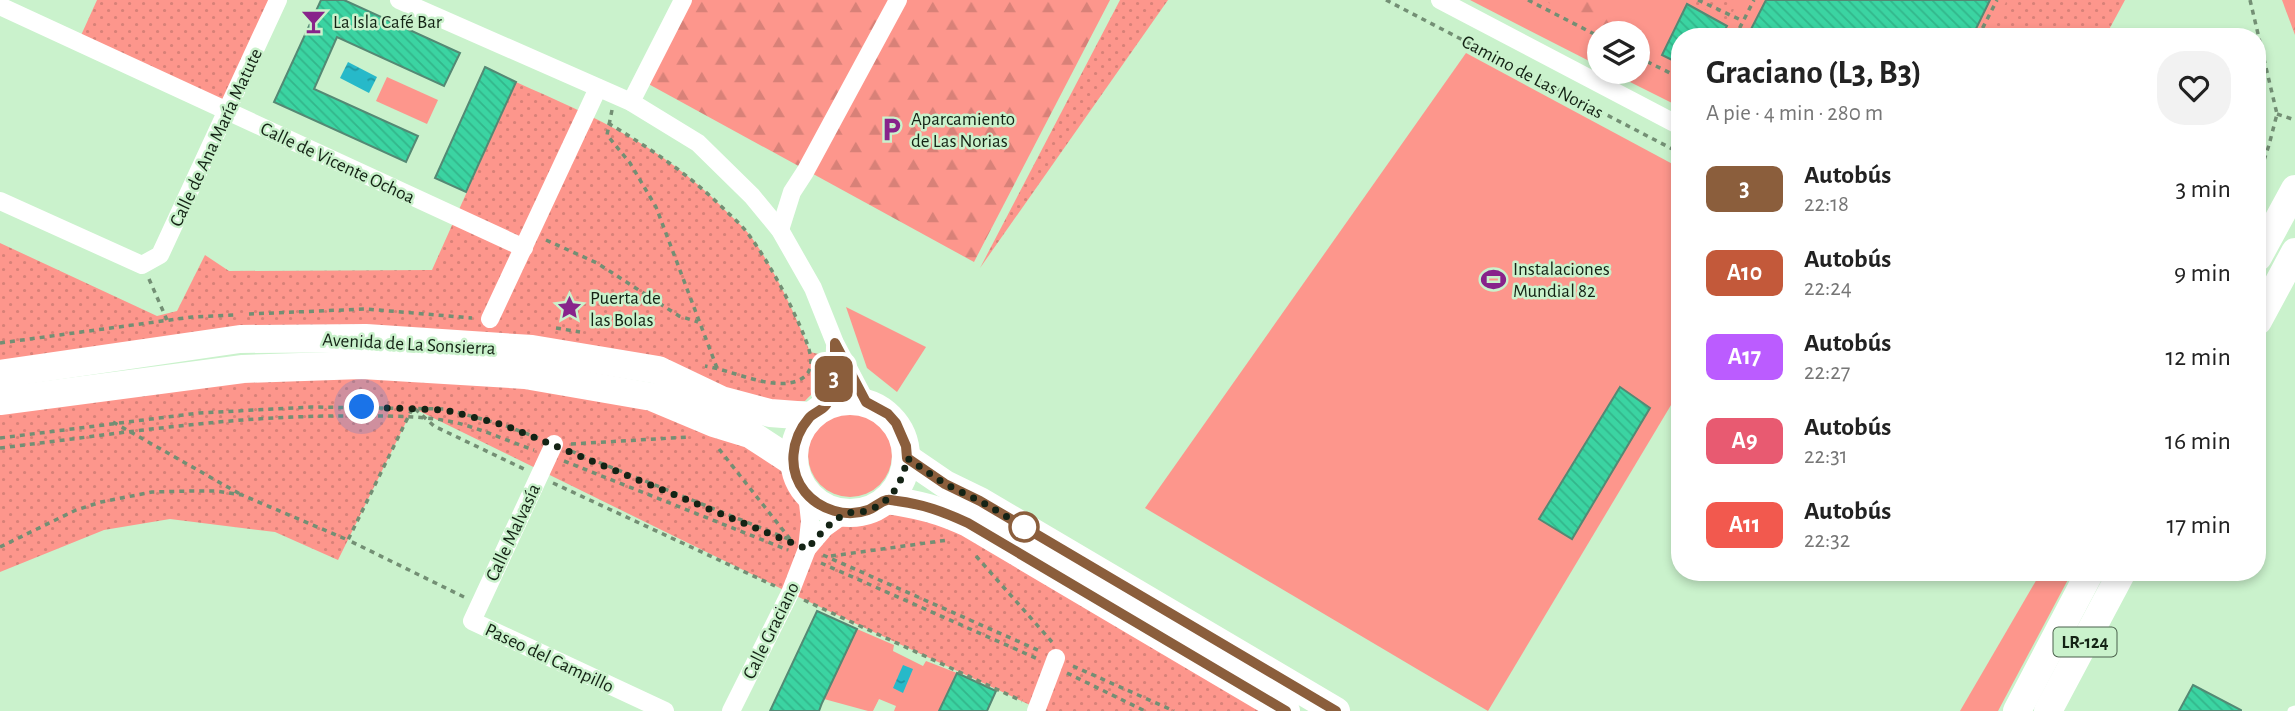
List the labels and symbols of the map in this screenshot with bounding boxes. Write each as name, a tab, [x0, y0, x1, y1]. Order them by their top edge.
bar icon: La Isla Café Bar	[299, 7, 327, 35]
place label: La Isla Café Bar	[333, 13, 442, 32]
street label: Camino de Las Norias	[1458, 32, 1606, 123]
street label: Calle de Ana María Matute	[167, 46, 266, 230]
place label: Aparcamiento de Las Norias	[911, 110, 1015, 151]
parking icon: Aparcamiento de Las Norias	[877, 115, 905, 143]
street label: Calle de Vicente Ochoa	[257, 119, 418, 208]
place label: Instalaciones Mundial 82	[1513, 260, 1610, 301]
sports icon: Instalaciones Mundial 82	[1479, 265, 1507, 293]
place label: Puerta de las Bolas	[590, 289, 661, 330]
place icon: Puerta de las Bolas	[556, 294, 584, 322]
street label: Avenida de La Sonsierra	[322, 330, 496, 359]
line badge: 3	[811, 356, 857, 402]
your location	[344, 389, 379, 424]
street label: Calle Malvasía	[483, 481, 544, 584]
unlabelled marker	[1009, 512, 1039, 542]
street label: Calle Graciano	[740, 579, 803, 682]
street label: Paseo del Campillo	[482, 620, 617, 696]
road number: LR-124	[2054, 628, 2116, 656]

